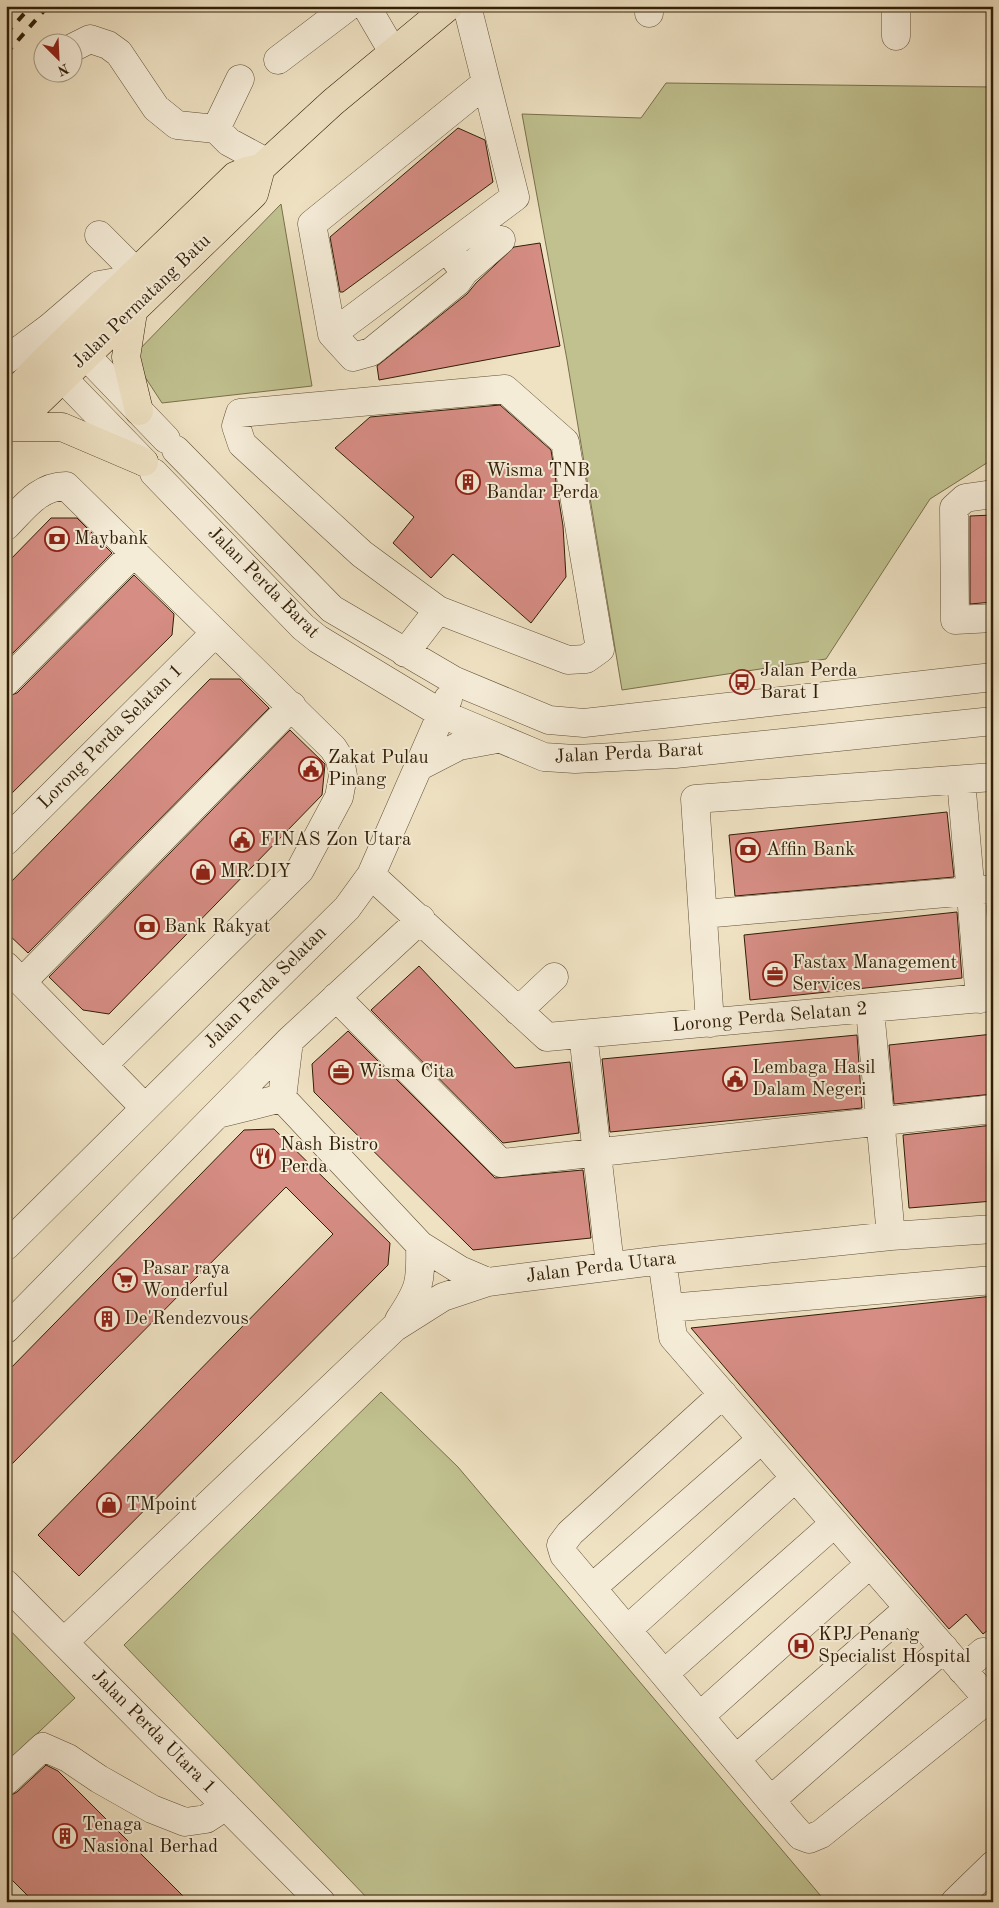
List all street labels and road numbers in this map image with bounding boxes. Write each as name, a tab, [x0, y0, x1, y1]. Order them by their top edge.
street label: Jalan Permatang Batu	[69, 231, 215, 373]
street label: Jalan Perda Barat	[204, 524, 322, 642]
street label: Lorong Perda Selatan 1	[35, 661, 187, 813]
street label: Jalan Perda Barat	[554, 741, 704, 767]
street label: Jalan Perda Selatan	[201, 923, 331, 1053]
street label: Lorong Perda Selatan 2	[672, 1000, 868, 1036]
street label: Jalan Perda Utara	[525, 1249, 678, 1287]
street label: Jalan Perda Utara 1	[87, 1666, 219, 1798]

